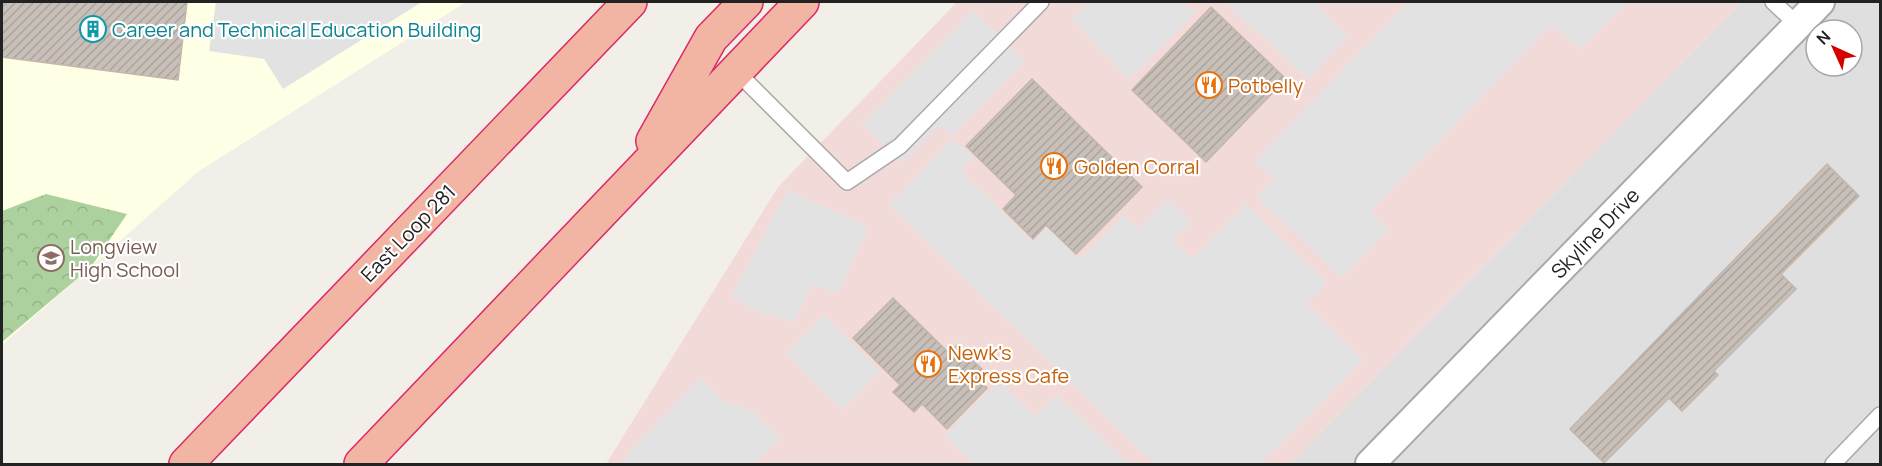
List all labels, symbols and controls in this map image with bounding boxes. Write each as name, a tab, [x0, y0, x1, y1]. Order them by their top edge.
building icon: Career and Technical Education Building	[78, 14, 108, 44]
place label: Career and Technical Education Building	[112, 16, 481, 43]
north arrow	[1804, 18, 1864, 78]
text: N	[1812, 26, 1835, 49]
restaurant icon: Potbelly	[1194, 70, 1224, 100]
place label: Potbelly	[1228, 72, 1304, 99]
restaurant icon: Golden Corral	[1039, 151, 1069, 181]
place label: Golden Corral	[1074, 153, 1200, 180]
street label: East Loop 281	[355, 178, 461, 288]
street label: Skyline Drive	[1545, 182, 1645, 284]
place label: Longview High School	[70, 233, 180, 283]
school or university icon: Longview High School	[36, 243, 66, 273]
place label: Newk's Express Cafe	[948, 339, 1069, 389]
restaurant icon: Newk's Express Cafe	[913, 349, 943, 379]

